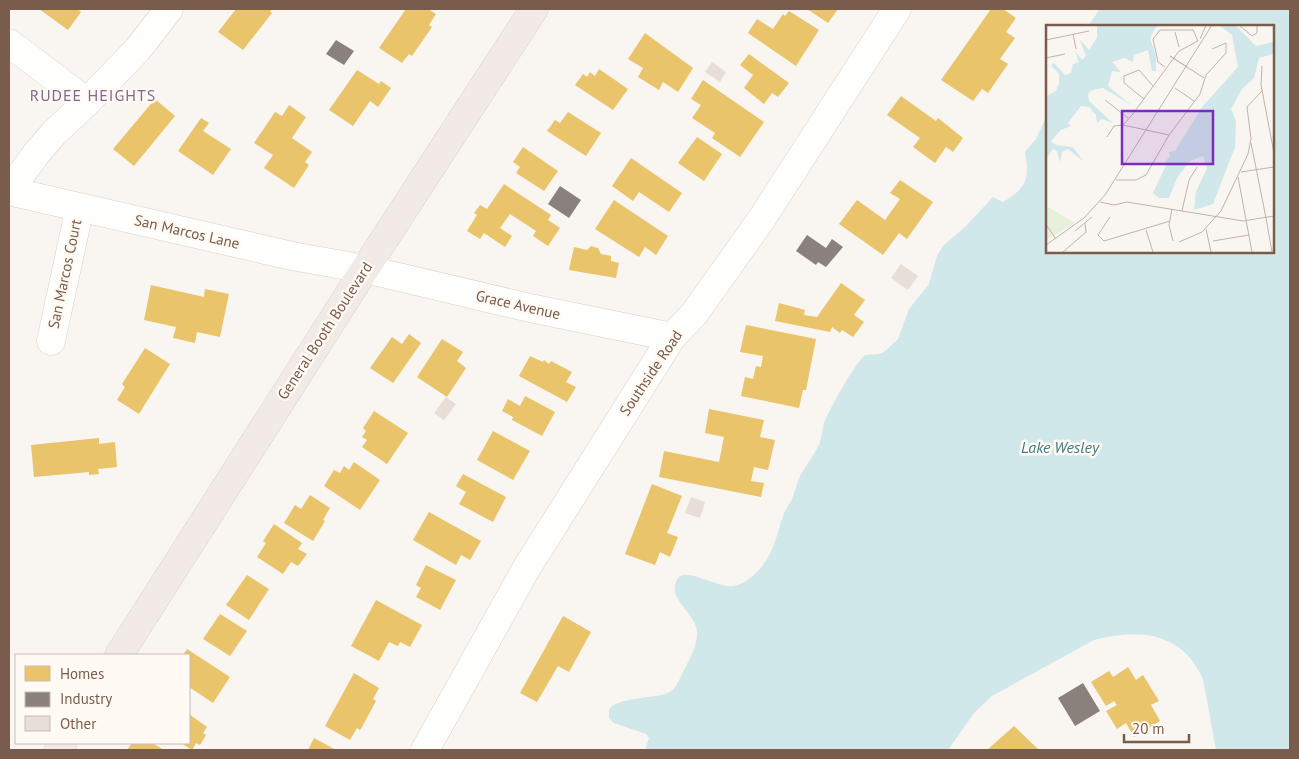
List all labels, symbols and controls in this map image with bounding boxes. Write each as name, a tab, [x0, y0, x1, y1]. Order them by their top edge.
inset map	[1046, 25, 1274, 252]
district label: RUDEE HEIGHTS	[30, 85, 156, 105]
street label: San Marcos Lane	[133, 210, 242, 253]
street label: San Marcos Court	[44, 217, 85, 330]
street label: General Booth Boulevard	[273, 258, 376, 403]
street label: Grace Avenue	[474, 286, 562, 323]
street label: Southside Road	[615, 326, 686, 419]
water label: Lake Wesley	[1021, 437, 1100, 457]
legend	[15, 654, 190, 744]
text: Homes	[60, 664, 104, 683]
text: Industry	[60, 689, 112, 708]
scale bar	[1124, 712, 1189, 744]
text: Other	[60, 714, 96, 733]
text: 20 m	[1132, 719, 1165, 738]

